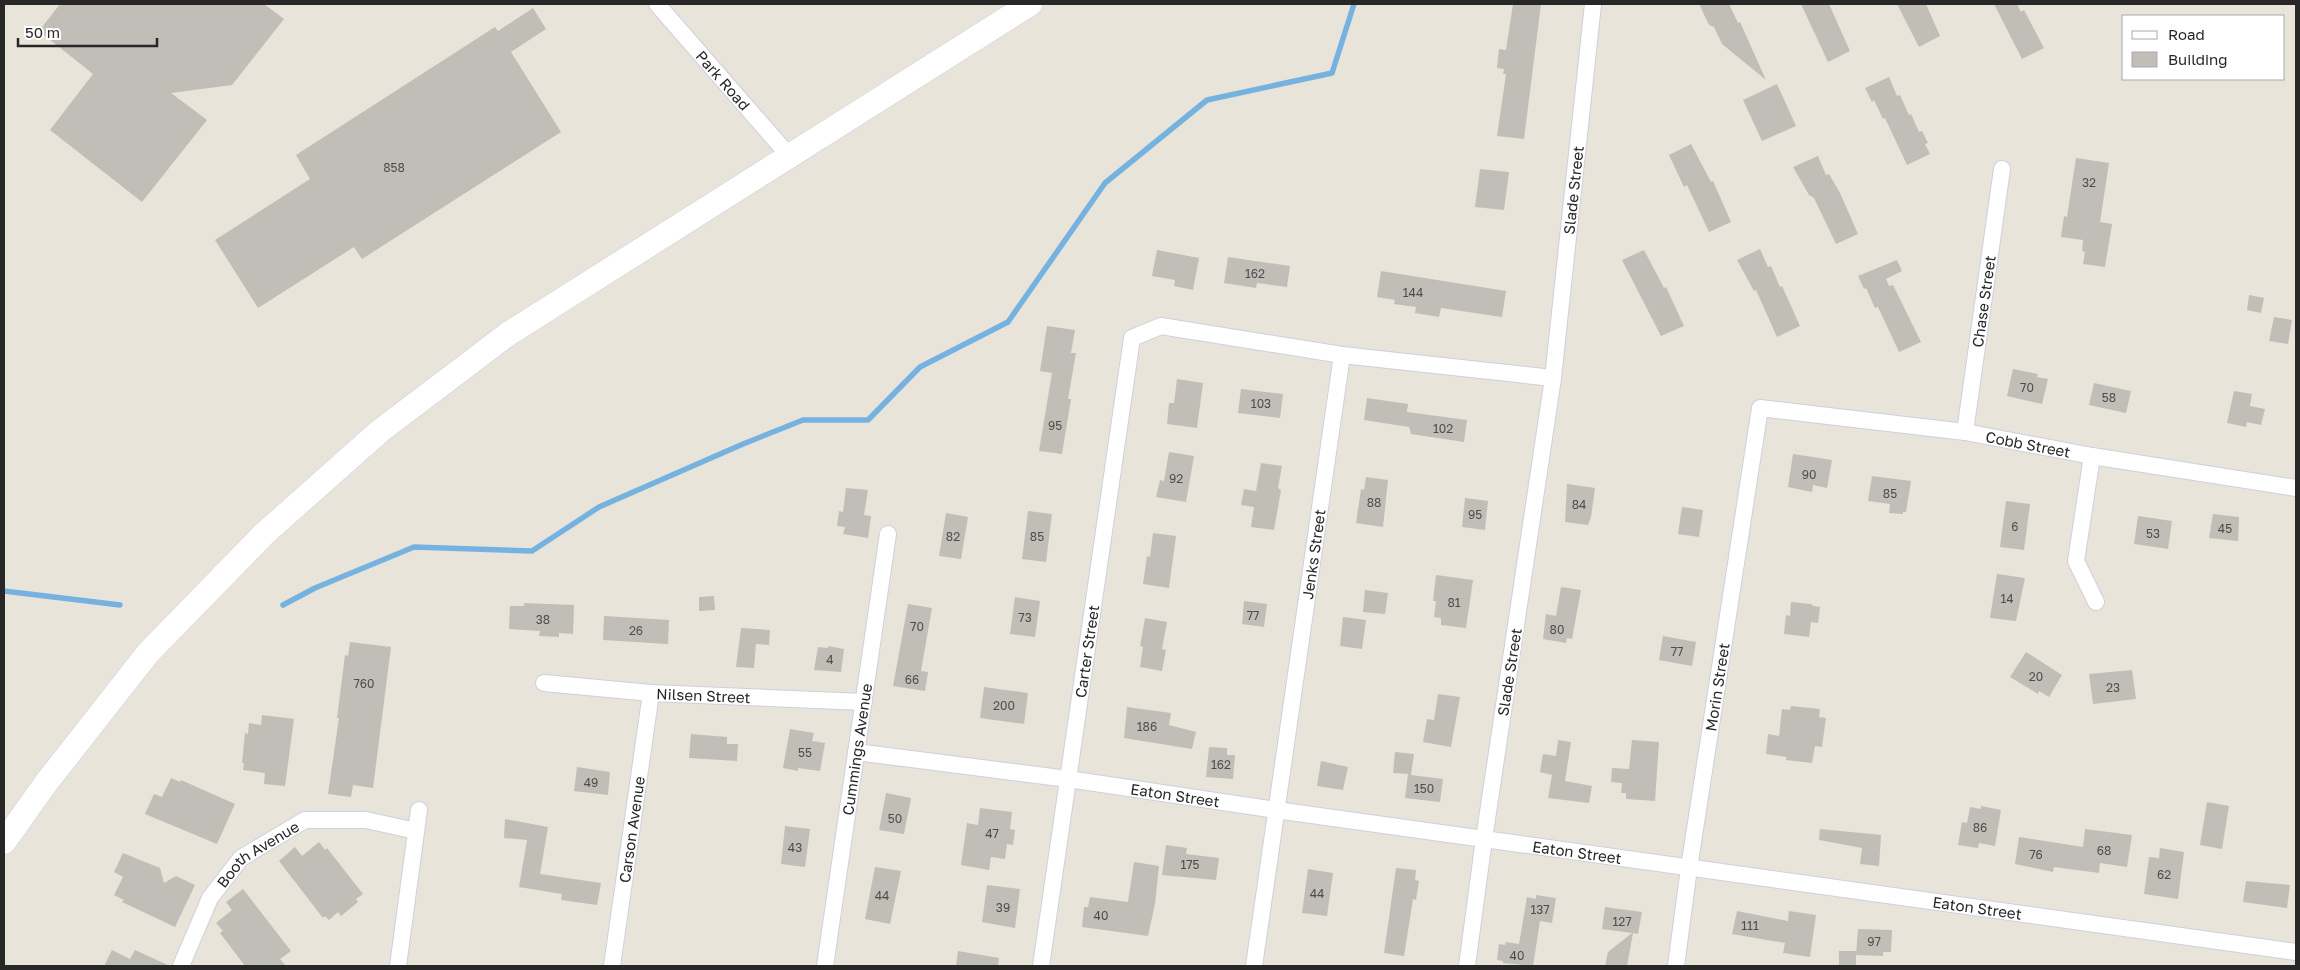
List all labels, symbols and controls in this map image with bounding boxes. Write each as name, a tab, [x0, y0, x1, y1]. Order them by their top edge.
scale bar	[18, 15, 156, 47]
legend	[2122, 15, 2285, 80]
text: 50 m	[25, 23, 60, 41]
text: Road	[2168, 25, 2205, 43]
street label: Park Road	[692, 47, 754, 114]
text: Building	[2168, 50, 2228, 68]
street label: Slade Street	[1559, 145, 1587, 235]
house number: 858	[383, 160, 405, 175]
house number: 32	[2082, 175, 2096, 190]
street label: Chase Street	[1968, 254, 1999, 348]
house number: 162	[1245, 266, 1265, 281]
house number: 144	[1403, 285, 1423, 300]
house number: 70	[2020, 380, 2034, 395]
house number: 58	[2102, 390, 2116, 405]
house number: 103	[1251, 396, 1271, 411]
house number: 95	[1048, 418, 1062, 433]
house number: 102	[1433, 421, 1453, 436]
street label: Cobb Street	[1984, 427, 2072, 461]
house number: 90	[1802, 467, 1816, 482]
house number: 92	[1169, 471, 1183, 486]
house number: 85	[1883, 486, 1897, 501]
house number: 88	[1367, 495, 1381, 510]
house number: 84	[1572, 497, 1586, 512]
house number: 95	[1468, 507, 1482, 522]
street label: Jenks Street	[1298, 508, 1329, 601]
house number: 6	[2011, 519, 2019, 534]
house number: 45	[2218, 521, 2232, 536]
house number: 53	[2146, 526, 2160, 541]
house number: 82	[946, 529, 960, 544]
house number: 85	[1030, 529, 1044, 544]
house number: 14	[2000, 591, 2014, 606]
house number: 81	[1447, 595, 1461, 610]
street label: Carter Street	[1071, 604, 1102, 699]
house number: 77	[1247, 608, 1259, 623]
house number: 73	[1018, 610, 1032, 625]
house number: 38	[536, 612, 550, 627]
house number: 70	[910, 619, 924, 634]
house number: 80	[1550, 622, 1564, 637]
house number: 26	[629, 623, 643, 638]
street label: Slade Street	[1493, 627, 1525, 717]
street label: Morin Street	[1701, 642, 1733, 732]
house number: 77	[1671, 644, 1683, 659]
house number: 4	[826, 652, 834, 667]
house number: 20	[2029, 669, 2043, 684]
house number: 66	[905, 672, 919, 687]
house number: 760	[353, 676, 375, 691]
house number: 23	[2106, 680, 2120, 695]
street label: Cummings Avenue	[838, 682, 875, 816]
street label: Nilsen Street	[656, 684, 751, 706]
house number: 200	[993, 698, 1015, 713]
house number: 186	[1137, 719, 1157, 734]
house number: 55	[798, 745, 812, 760]
house number: 162	[1211, 757, 1231, 772]
house number: 49	[584, 775, 598, 790]
street label: Carson Avenue	[615, 775, 648, 884]
street label: Eaton Street	[1129, 779, 1221, 810]
house number: 150	[1414, 781, 1434, 796]
house number: 50	[888, 811, 902, 826]
street label: Booth Avenue	[213, 817, 302, 891]
house number: 86	[1973, 820, 1987, 835]
house number: 47	[985, 826, 999, 841]
street label: Eaton Street	[1531, 837, 1623, 867]
house number: 43	[788, 840, 802, 855]
house number: 68	[2097, 843, 2111, 858]
house number: 76	[2029, 847, 2043, 862]
house number: 175	[1180, 857, 1200, 872]
house number: 62	[2157, 867, 2171, 882]
house number: 44	[1310, 886, 1324, 901]
house number: 44	[875, 888, 889, 903]
street label: Eaton Street	[1932, 893, 2023, 923]
house number: 39	[996, 900, 1010, 915]
house number: 137	[1530, 902, 1550, 917]
house number: 40	[1094, 908, 1108, 923]
house number: 127	[1612, 914, 1632, 929]
house number: 111	[1741, 918, 1759, 933]
house number: 97	[1867, 934, 1881, 949]
house number: 40	[1510, 948, 1524, 963]

